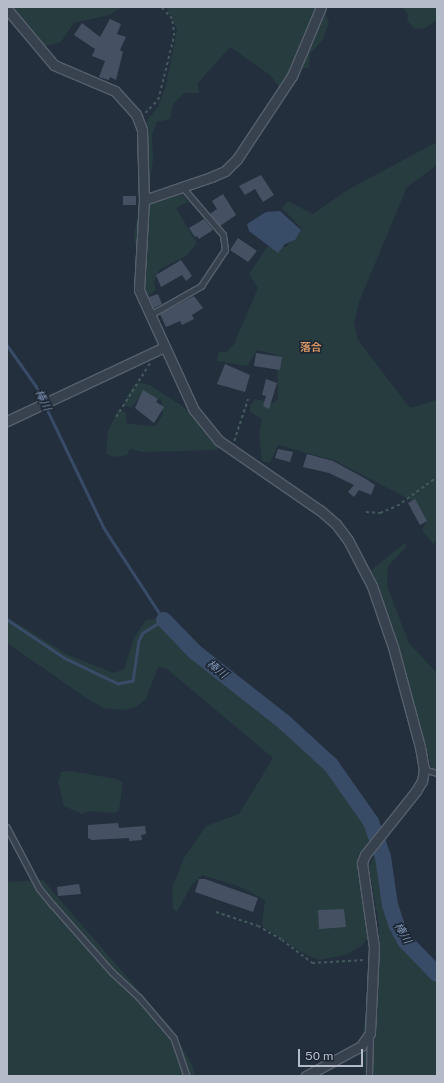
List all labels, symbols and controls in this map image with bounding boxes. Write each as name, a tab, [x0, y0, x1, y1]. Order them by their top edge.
district label: 落合	[300, 340, 322, 354]
water label: 棒川	[32, 387, 54, 413]
water label: 棒川	[204, 657, 230, 681]
water label: 棒川	[392, 920, 414, 946]
scale bar	[300, 1041, 365, 1067]
text: 50 m	[305, 1049, 333, 1063]

